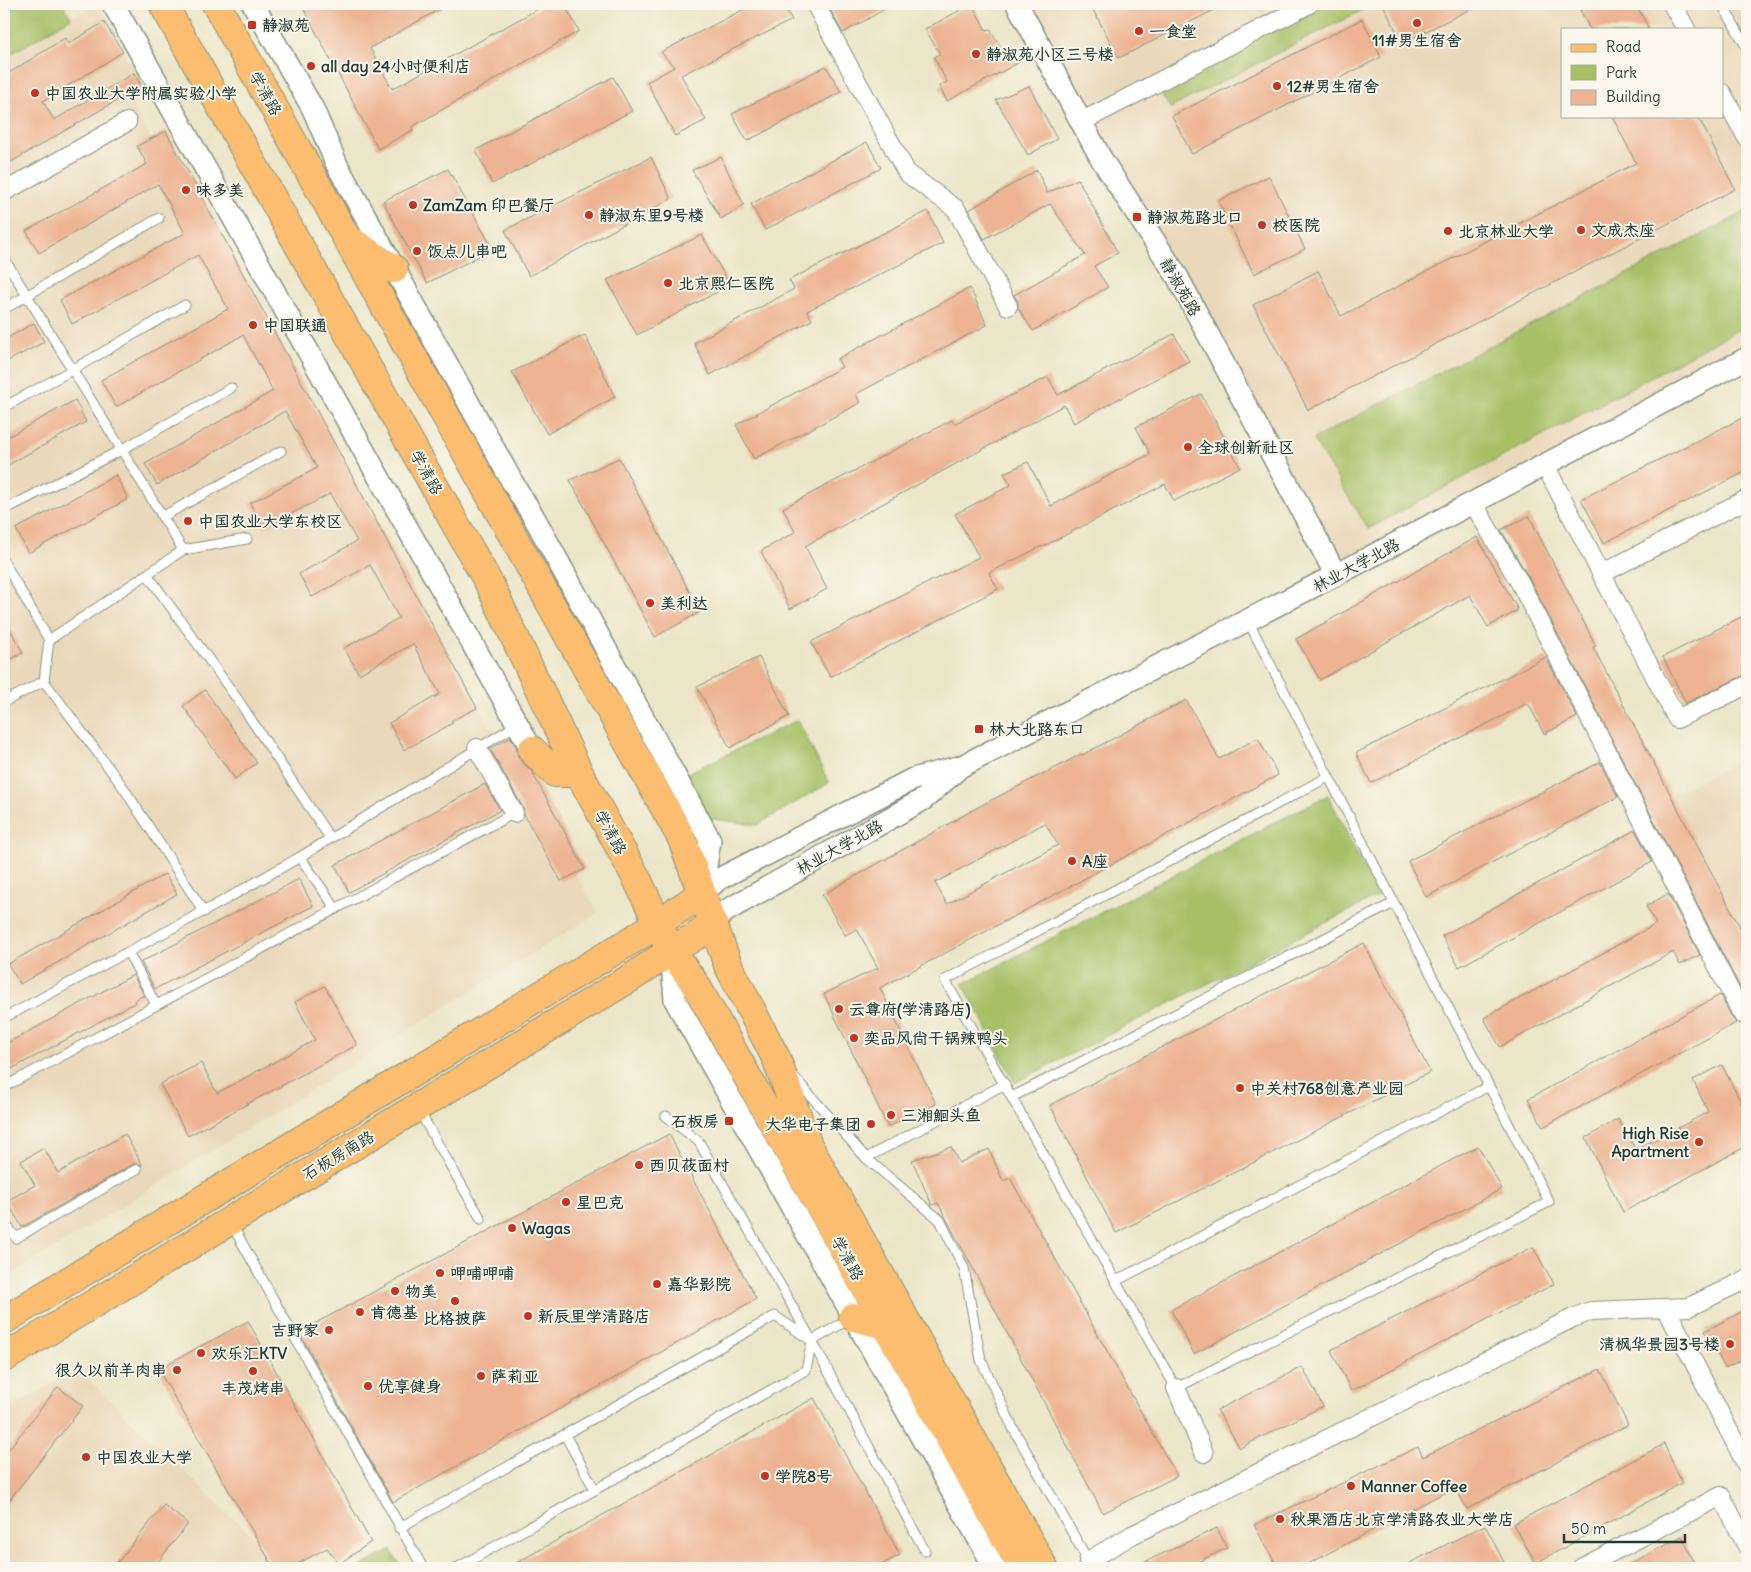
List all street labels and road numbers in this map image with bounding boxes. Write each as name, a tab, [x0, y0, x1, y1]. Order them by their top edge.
street label: 学清路	[246, 67, 286, 119]
street label: 静淑苑路	[1156, 254, 1206, 320]
street label: 学清路	[407, 446, 447, 498]
street label: 林业大学北路	[1309, 534, 1403, 596]
street label: 学清路	[591, 806, 631, 858]
street label: 林业大学北路	[792, 815, 886, 879]
street label: 石板房南路	[299, 1126, 377, 1184]
street label: 学清路	[828, 1232, 868, 1284]

